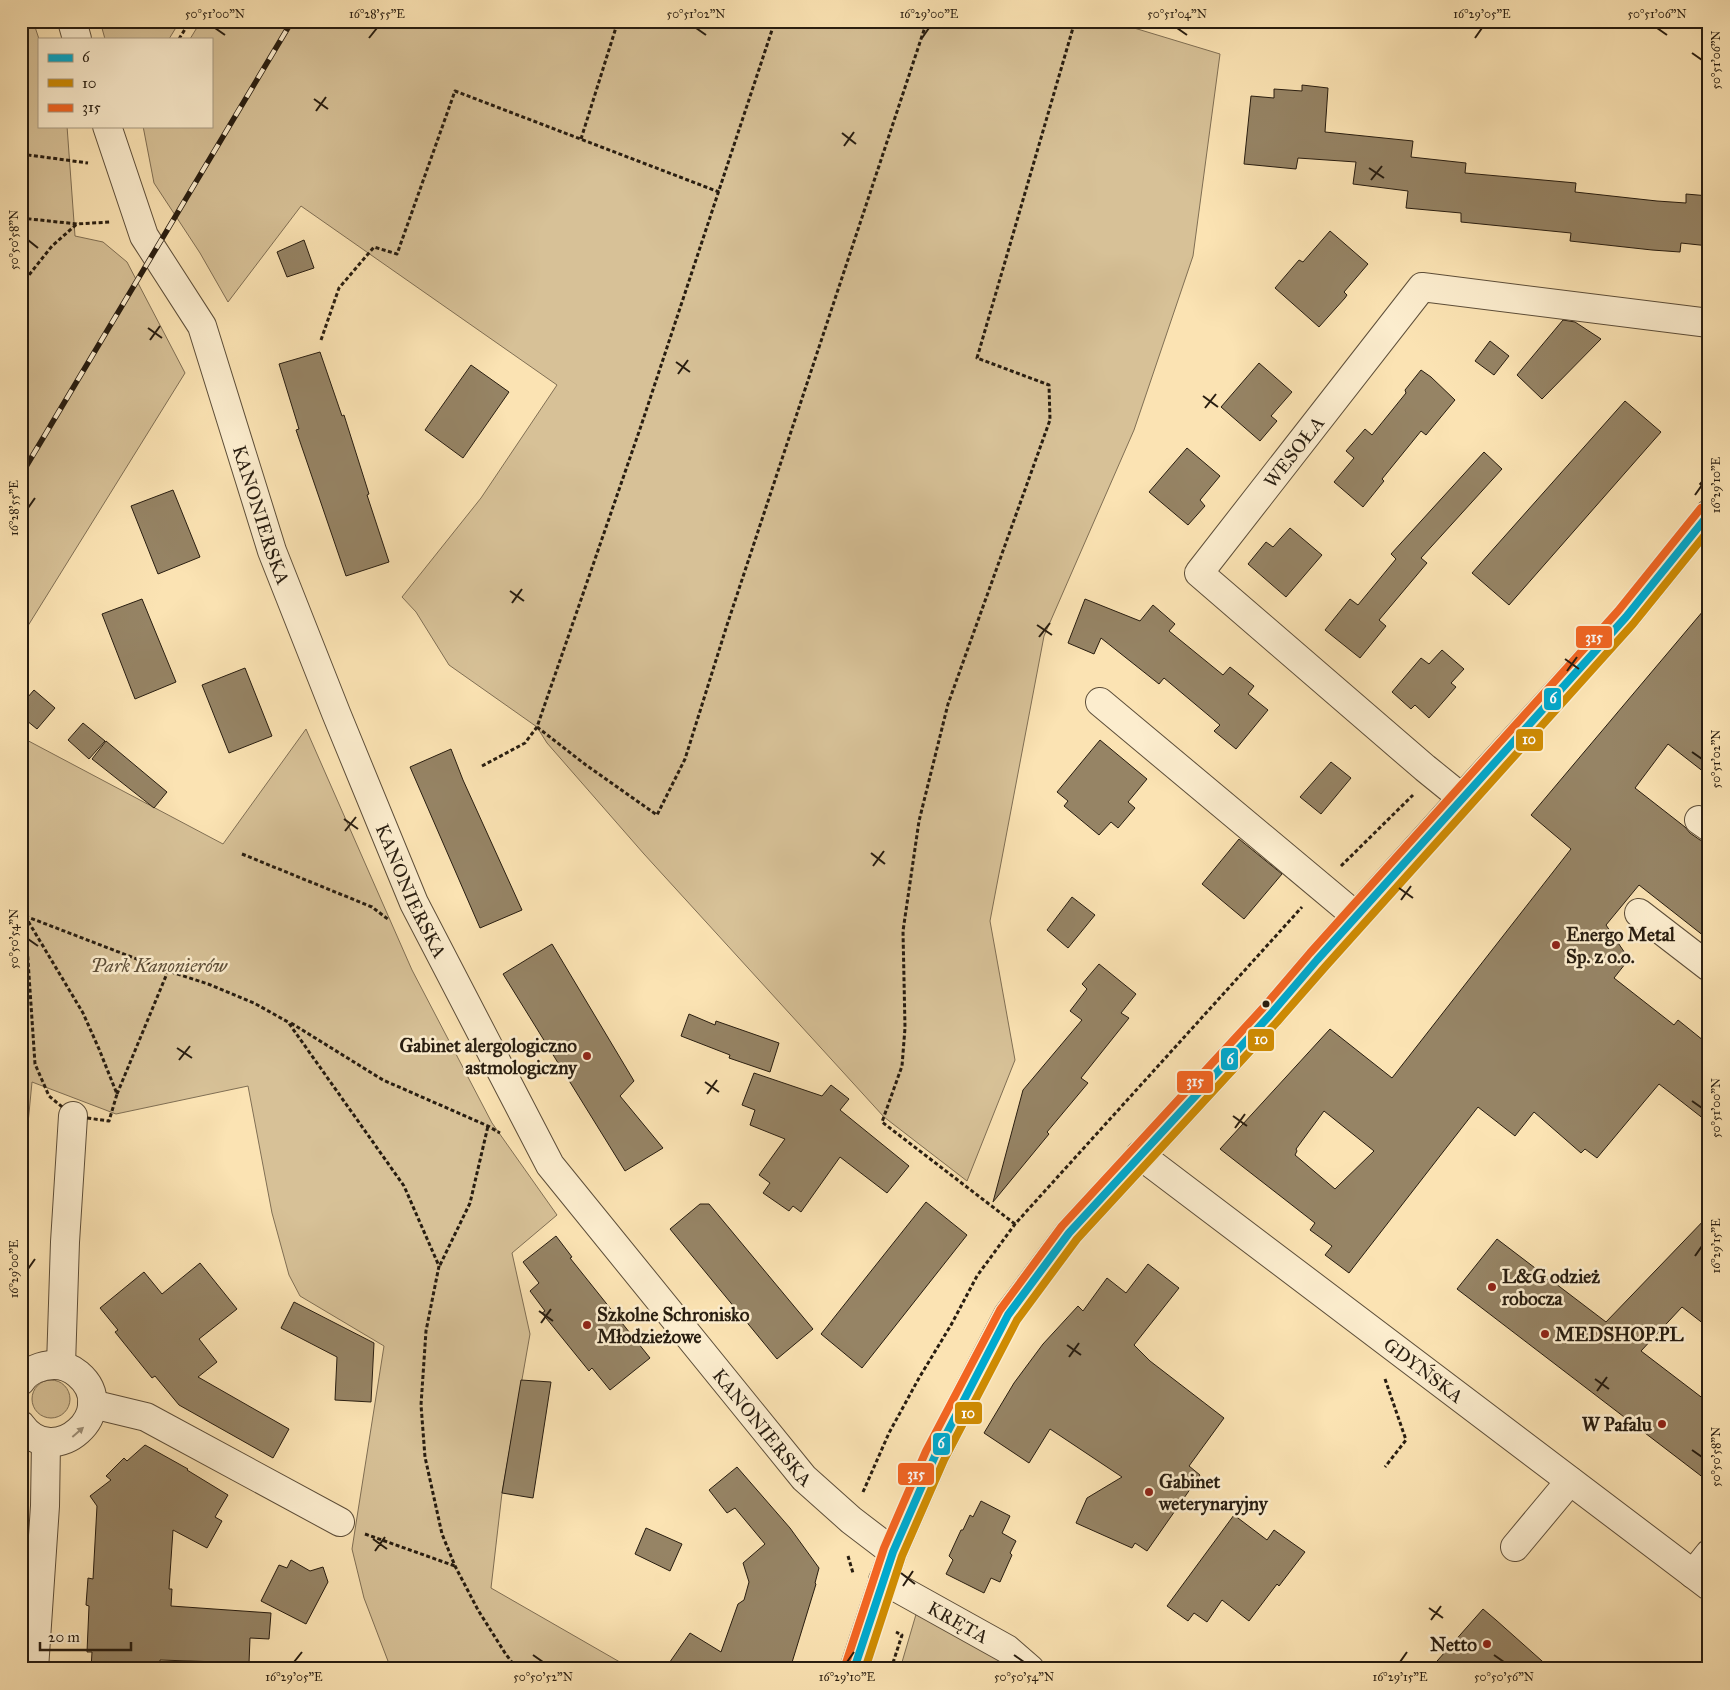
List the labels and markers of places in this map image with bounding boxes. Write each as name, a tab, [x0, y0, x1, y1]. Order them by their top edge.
place label: Energo Metal Sp. z o.o.	[1566, 923, 1676, 969]
marker: Energo Metal Sp. z o.o.	[1550, 939, 1562, 951]
unlabelled marker	[1261, 999, 1271, 1009]
place label: Gabinet alergologiczno astmologiczny	[399, 1034, 578, 1080]
marker: Gabinet alergologiczno astmologiczny	[581, 1050, 593, 1062]
place label: L&G odzież robocza	[1501, 1265, 1600, 1310]
marker: L&G odzież robocza	[1486, 1281, 1498, 1293]
place label: Szkolne Schronisko Młodzieżowe	[597, 1303, 750, 1348]
marker: Szkolne Schronisko Młodzieżowe	[581, 1319, 593, 1331]
place label: MEDSHOP.PL	[1555, 1323, 1684, 1346]
marker: MEDSHOP.PL	[1539, 1328, 1551, 1340]
place label: W Pafalu	[1582, 1413, 1653, 1436]
marker: W Pafalu	[1656, 1418, 1668, 1430]
place label: Gabinet weterynaryjny	[1158, 1470, 1269, 1516]
marker: Gabinet weterynaryjny	[1143, 1486, 1155, 1498]
place label: Netto	[1430, 1633, 1477, 1656]
marker: Netto	[1481, 1638, 1493, 1650]

